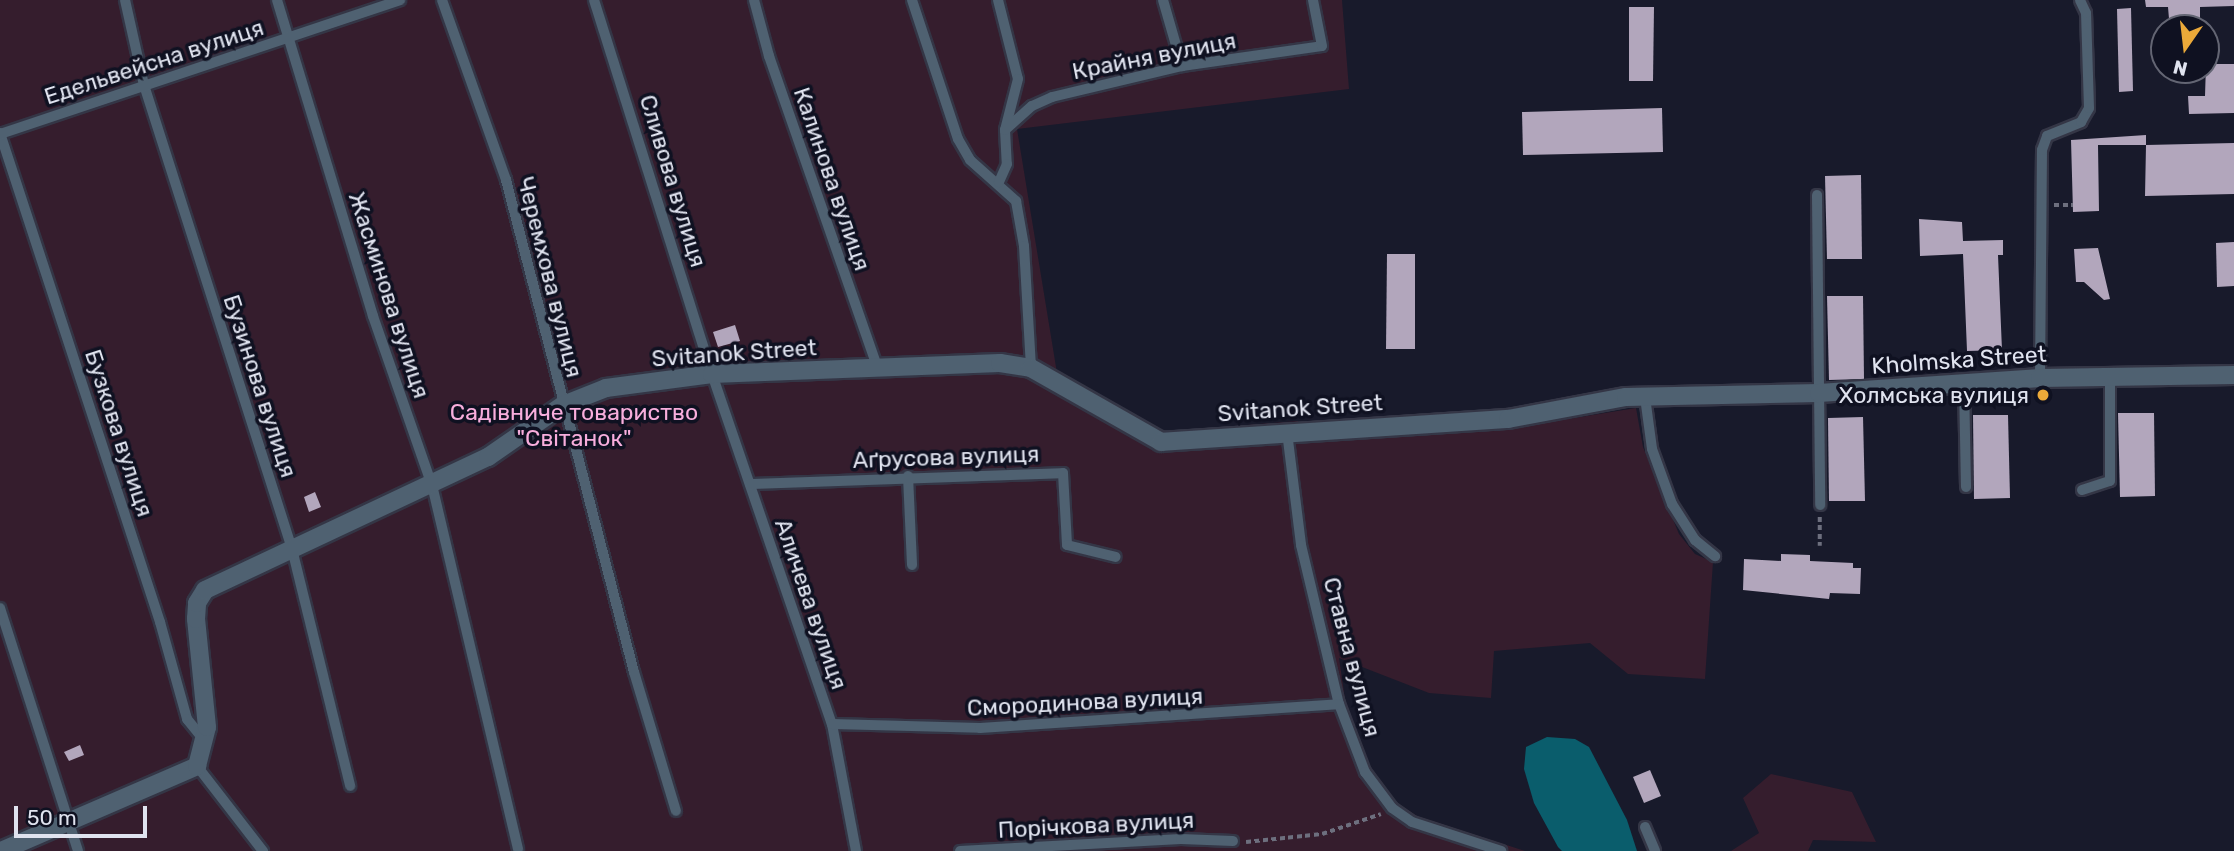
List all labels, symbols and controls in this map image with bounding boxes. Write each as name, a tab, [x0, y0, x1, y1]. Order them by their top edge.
street label: Едельвейсна вулиця	[41, 13, 267, 111]
north arrow	[2150, 14, 2220, 84]
street label: Крайня вулиця	[1070, 27, 1238, 85]
text: N	[2171, 55, 2190, 81]
street label: Калинова вулиця	[788, 84, 876, 274]
street label: Сливова вулиця	[634, 91, 712, 271]
street label: Черемхова вулиця	[512, 174, 588, 380]
street label: Жасминова вулиця	[343, 188, 435, 402]
street label: Бузинова вулиця	[217, 291, 303, 481]
street label: Svitanok Street	[651, 333, 817, 373]
street label: Kholmska Street	[1871, 340, 2047, 380]
street label: Бузкова вулиця	[79, 346, 159, 520]
place label: Холмська вулиця	[1839, 381, 2029, 409]
marker: Холмська вулиця	[2035, 387, 2051, 403]
street label: Svitanok Street	[1217, 388, 1383, 428]
park label: Садівниче товариство "Світанок"	[450, 398, 698, 452]
street label: Аґрусова вулиця	[852, 440, 1040, 474]
street label: Аличева вулиця	[769, 515, 853, 693]
street label: Ставна вулиця	[1317, 574, 1387, 740]
street label: Смородинова вулиця	[966, 682, 1204, 722]
scale bar	[18, 792, 150, 836]
text: 50 m	[27, 805, 77, 830]
street label: Порічкова вулиця	[997, 806, 1195, 844]

